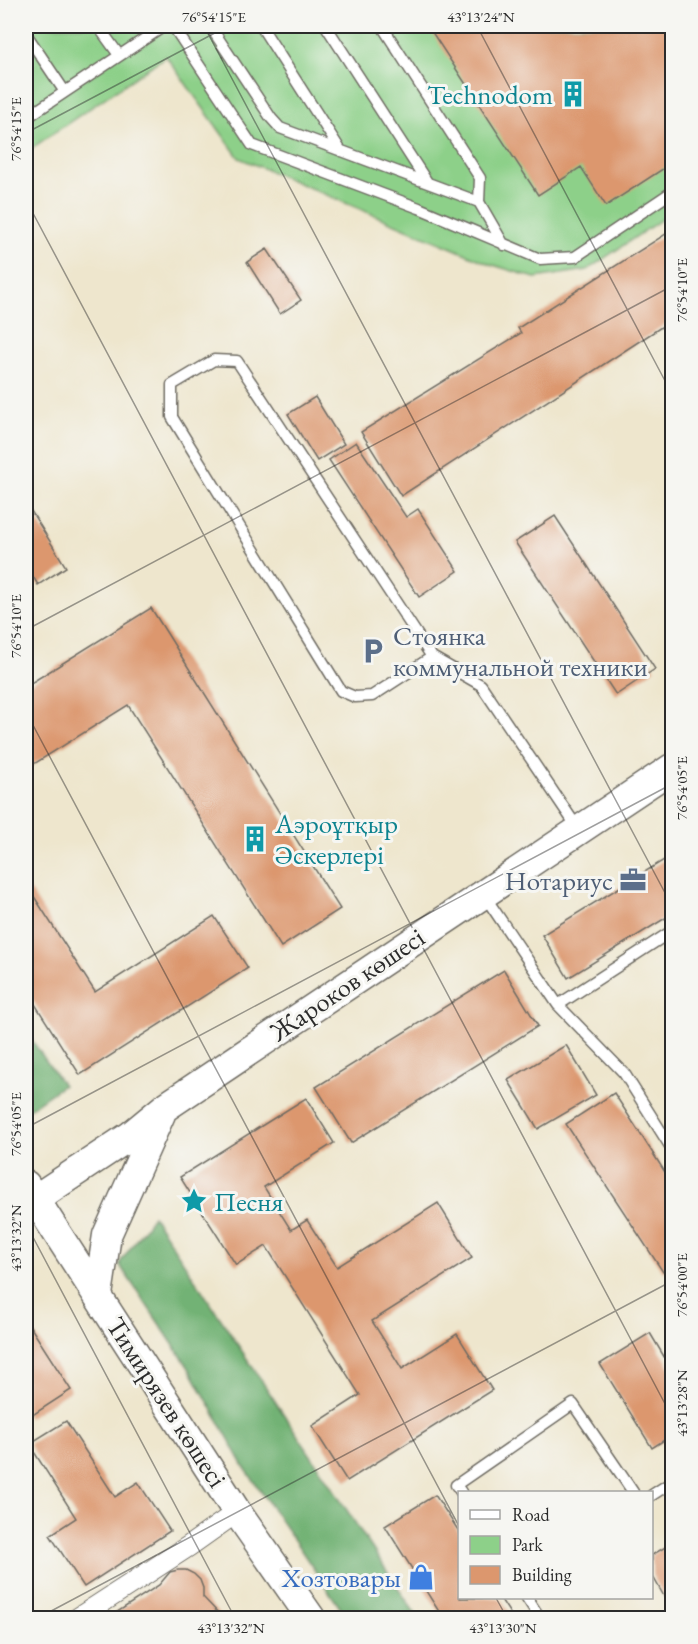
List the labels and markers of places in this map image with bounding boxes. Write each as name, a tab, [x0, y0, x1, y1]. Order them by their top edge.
place label: Technodom	[427, 77, 553, 112]
building icon: Technodom	[558, 79, 588, 109]
place label: Стоянка коммунальной техники	[393, 618, 648, 684]
parking icon: Стоянка коммунальной техники	[358, 636, 388, 666]
place label: Аэроұтқыр Әскерлері	[274, 806, 398, 872]
building icon: Аэроұтқыр Әскерлері	[240, 824, 270, 854]
place label: Нотариуc	[505, 863, 613, 898]
office icon: Нотариуc	[618, 865, 648, 895]
place label: Песня	[214, 1184, 283, 1219]
place icon: Песня	[179, 1186, 209, 1216]
place label: Хозтовары	[280, 1560, 401, 1595]
shop icon: Хозтовары	[406, 1562, 436, 1592]

